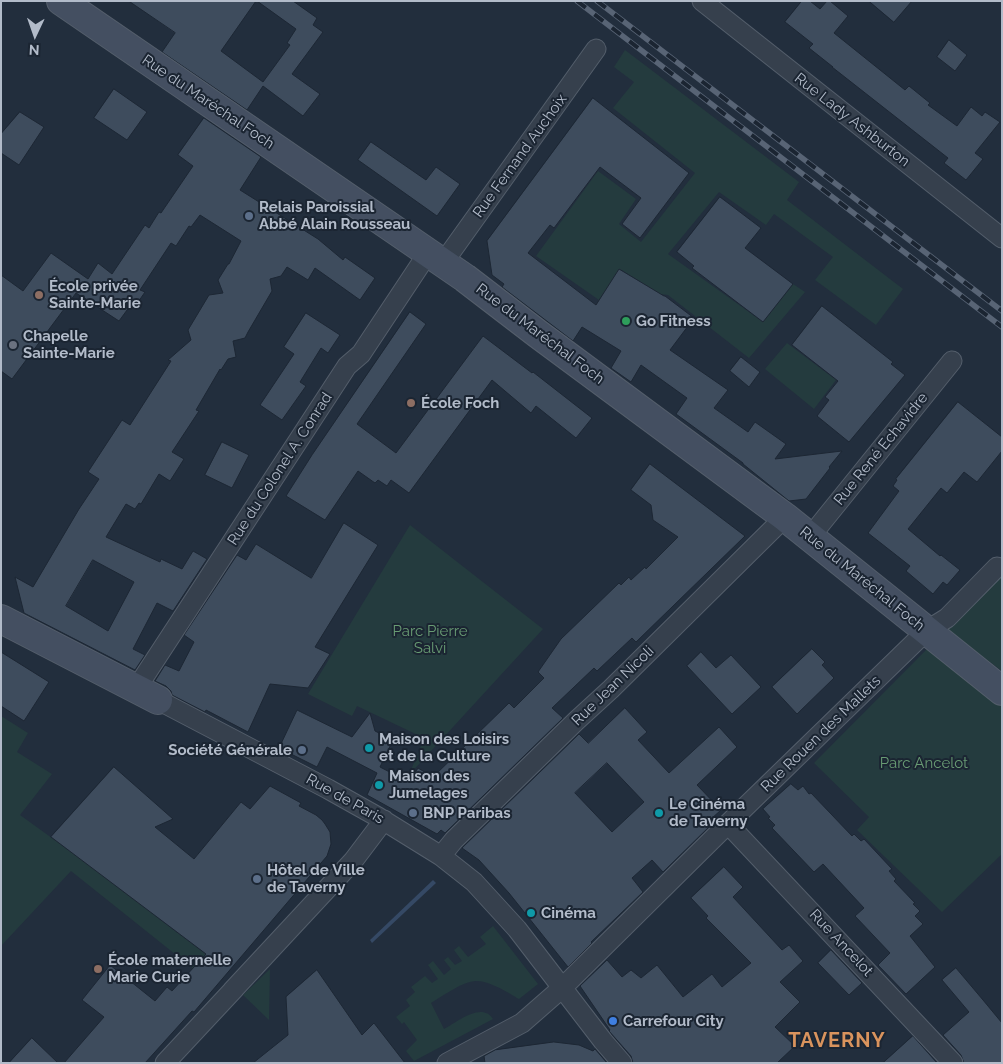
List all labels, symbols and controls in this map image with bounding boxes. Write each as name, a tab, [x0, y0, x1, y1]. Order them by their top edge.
north arrow	[10, 10, 60, 60]
text: N	[28, 42, 40, 58]
street label: Rue du Maréchal Foch	[138, 51, 278, 153]
street label: Rue Lady Ashburton	[791, 69, 913, 171]
street label: Rue Fernand Auchoix	[469, 91, 571, 221]
place label: Relais Paroissial Abbé Alain Rousseau	[259, 198, 410, 233]
marker: Relais Paroissial Abbé Alain Rousseau	[243, 210, 255, 222]
place label: École privée Sainte-Marie	[49, 277, 141, 312]
street label: Rue du Maréchal Foch	[472, 280, 608, 388]
marker: École privée Sainte-Marie	[33, 289, 45, 301]
place label: Go Fitness	[636, 312, 711, 330]
marker: Go Fitness	[620, 315, 632, 327]
place label: Chapelle Sainte-Marie	[23, 327, 115, 362]
marker: Chapelle Sainte-Marie	[7, 339, 19, 351]
street label: Rue du Colonel A. Conrad	[224, 389, 336, 549]
street label: Rue René Echavidre	[830, 389, 932, 509]
place label: École Foch	[421, 394, 499, 412]
marker: École Foch	[405, 397, 417, 409]
street label: Rue du Maréchal Foch	[796, 523, 928, 635]
park label: Parc Pierre Salvi	[392, 622, 468, 657]
street label: Rue Jean Nicoli	[568, 642, 658, 730]
street label: Rue Rouen des Mallets	[757, 672, 885, 796]
place label: Maison des Loisirs et de la Culture	[379, 730, 509, 765]
place label: Société Générale	[168, 741, 292, 759]
marker: Maison des Loisirs et de la Culture	[363, 742, 375, 754]
marker: Société Générale	[296, 744, 308, 756]
park label: Parc Ancelot	[880, 754, 968, 772]
place label: Maison des Jumelages	[389, 767, 470, 802]
street label: Rue de Paris	[303, 770, 387, 828]
marker: Maison des Jumelages	[373, 779, 385, 791]
place label: Le Cinéma de Taverny	[669, 795, 748, 830]
place label: BNP Paribas	[423, 804, 511, 822]
marker: BNP Paribas	[407, 807, 419, 819]
marker: Le Cinéma de Taverny	[653, 807, 665, 819]
place label: Hôtel de Ville de Taverny	[267, 861, 365, 896]
marker: Hôtel de Ville de Taverny	[251, 873, 263, 885]
place label: Cinéma	[541, 904, 596, 922]
street label: Rue Ancelot	[805, 906, 877, 980]
marker: Cinéma	[525, 907, 537, 919]
place label: École maternelle Marie Curie	[108, 951, 231, 986]
marker: École maternelle Marie Curie	[92, 963, 104, 975]
place label: Carrefour City	[623, 1012, 724, 1030]
marker: Carrefour City	[607, 1015, 619, 1027]
district label: TAVERNY	[787, 1029, 887, 1053]

